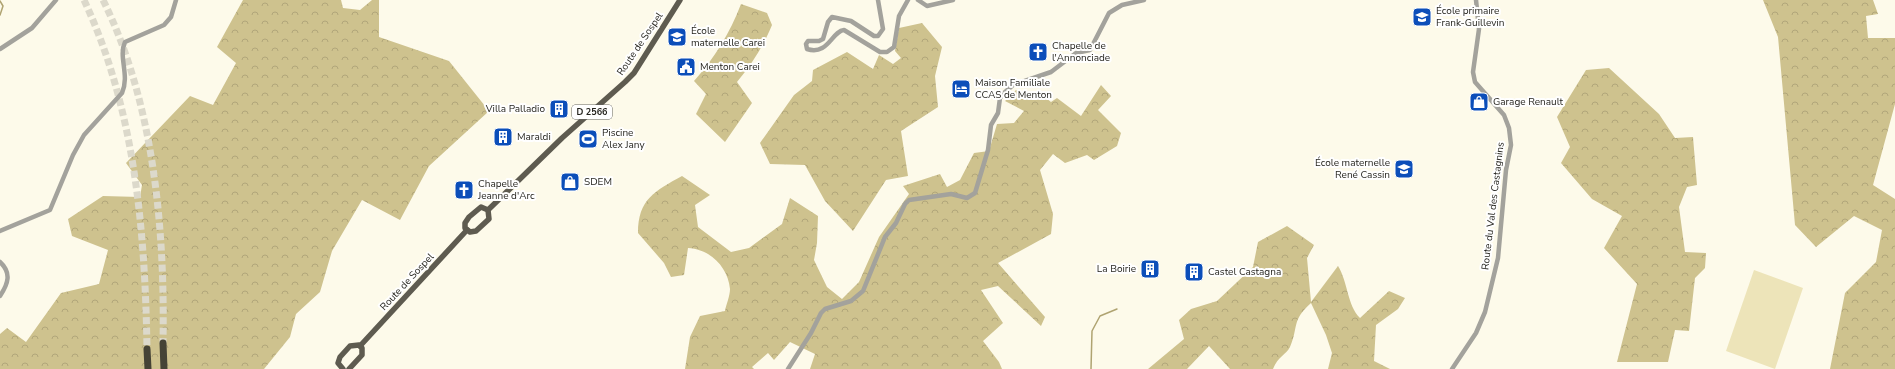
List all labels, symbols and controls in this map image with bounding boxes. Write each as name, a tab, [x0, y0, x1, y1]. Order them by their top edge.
place label: École primaire Frank-Guillevin	[1436, 4, 1504, 30]
school or university icon: École primaire Frank-Guillevin	[1411, 6, 1433, 28]
street label: Route de Sospel	[614, 10, 666, 78]
place label: École maternelle Carei	[691, 24, 765, 50]
school or university icon: École maternelle Carei	[666, 26, 688, 48]
place label: Chapelle de l'Annonciade	[1052, 39, 1110, 65]
church icon: Chapelle de l'Annonciade	[1027, 41, 1049, 63]
public building icon: Menton Carei	[675, 56, 697, 78]
place label: Menton Carei	[700, 60, 760, 74]
place label: Maison Familiale CCAS de Menton	[975, 76, 1052, 102]
hotel icon: Maison Familiale CCAS de Menton	[950, 78, 972, 100]
shop icon: Garage Renault	[1468, 91, 1490, 113]
place label: Garage Renault	[1493, 95, 1563, 109]
building icon: Villa Palladio	[548, 98, 570, 120]
place label: Villa Palladio	[485, 102, 545, 116]
road number: D 2566	[572, 105, 612, 119]
building icon: Maraldi	[492, 126, 514, 148]
place label: Piscine Alex Jany	[602, 126, 645, 152]
sports icon: Piscine Alex Jany	[577, 128, 599, 150]
place label: Maraldi	[517, 130, 551, 144]
street label: Route du Val des Castagnins	[1478, 141, 1508, 271]
place label: École maternelle René Cassin	[1315, 156, 1390, 182]
school or university icon: École maternelle René Cassin	[1393, 158, 1415, 180]
shop icon: SDEM	[559, 171, 581, 193]
place label: SDEM	[584, 175, 612, 189]
place label: Chapelle Jeanne d'Arc	[477, 177, 535, 203]
church icon: Chapelle Jeanne d'Arc	[453, 179, 475, 201]
street label: Route de Sospel	[377, 250, 437, 314]
building icon: La Boirie	[1139, 258, 1161, 280]
building icon: Castel Castagna	[1183, 261, 1205, 283]
place label: La Boirie	[1097, 262, 1136, 276]
place label: Castel Castagna	[1208, 265, 1281, 279]

